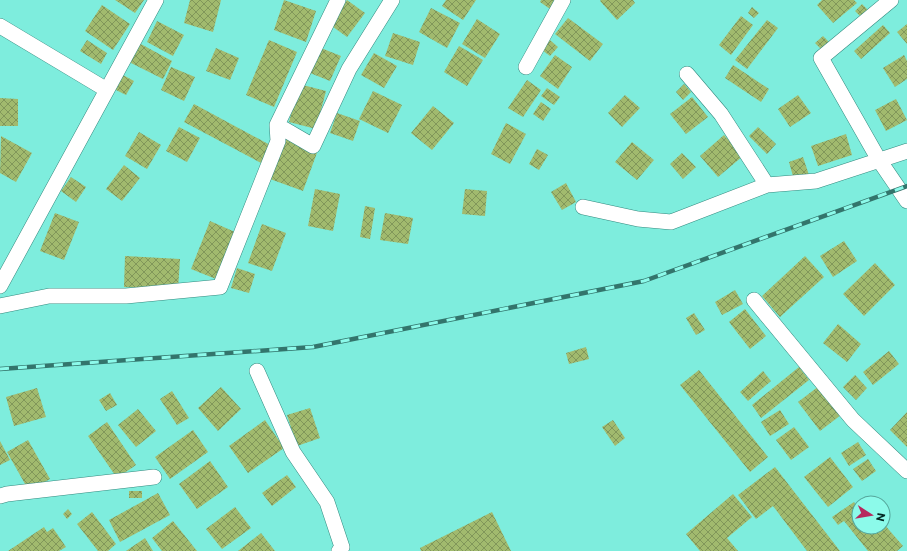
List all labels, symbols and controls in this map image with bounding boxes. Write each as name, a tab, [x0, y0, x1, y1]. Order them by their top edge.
north arrow	[851, 495, 891, 535]
text: N	[874, 512, 888, 523]

